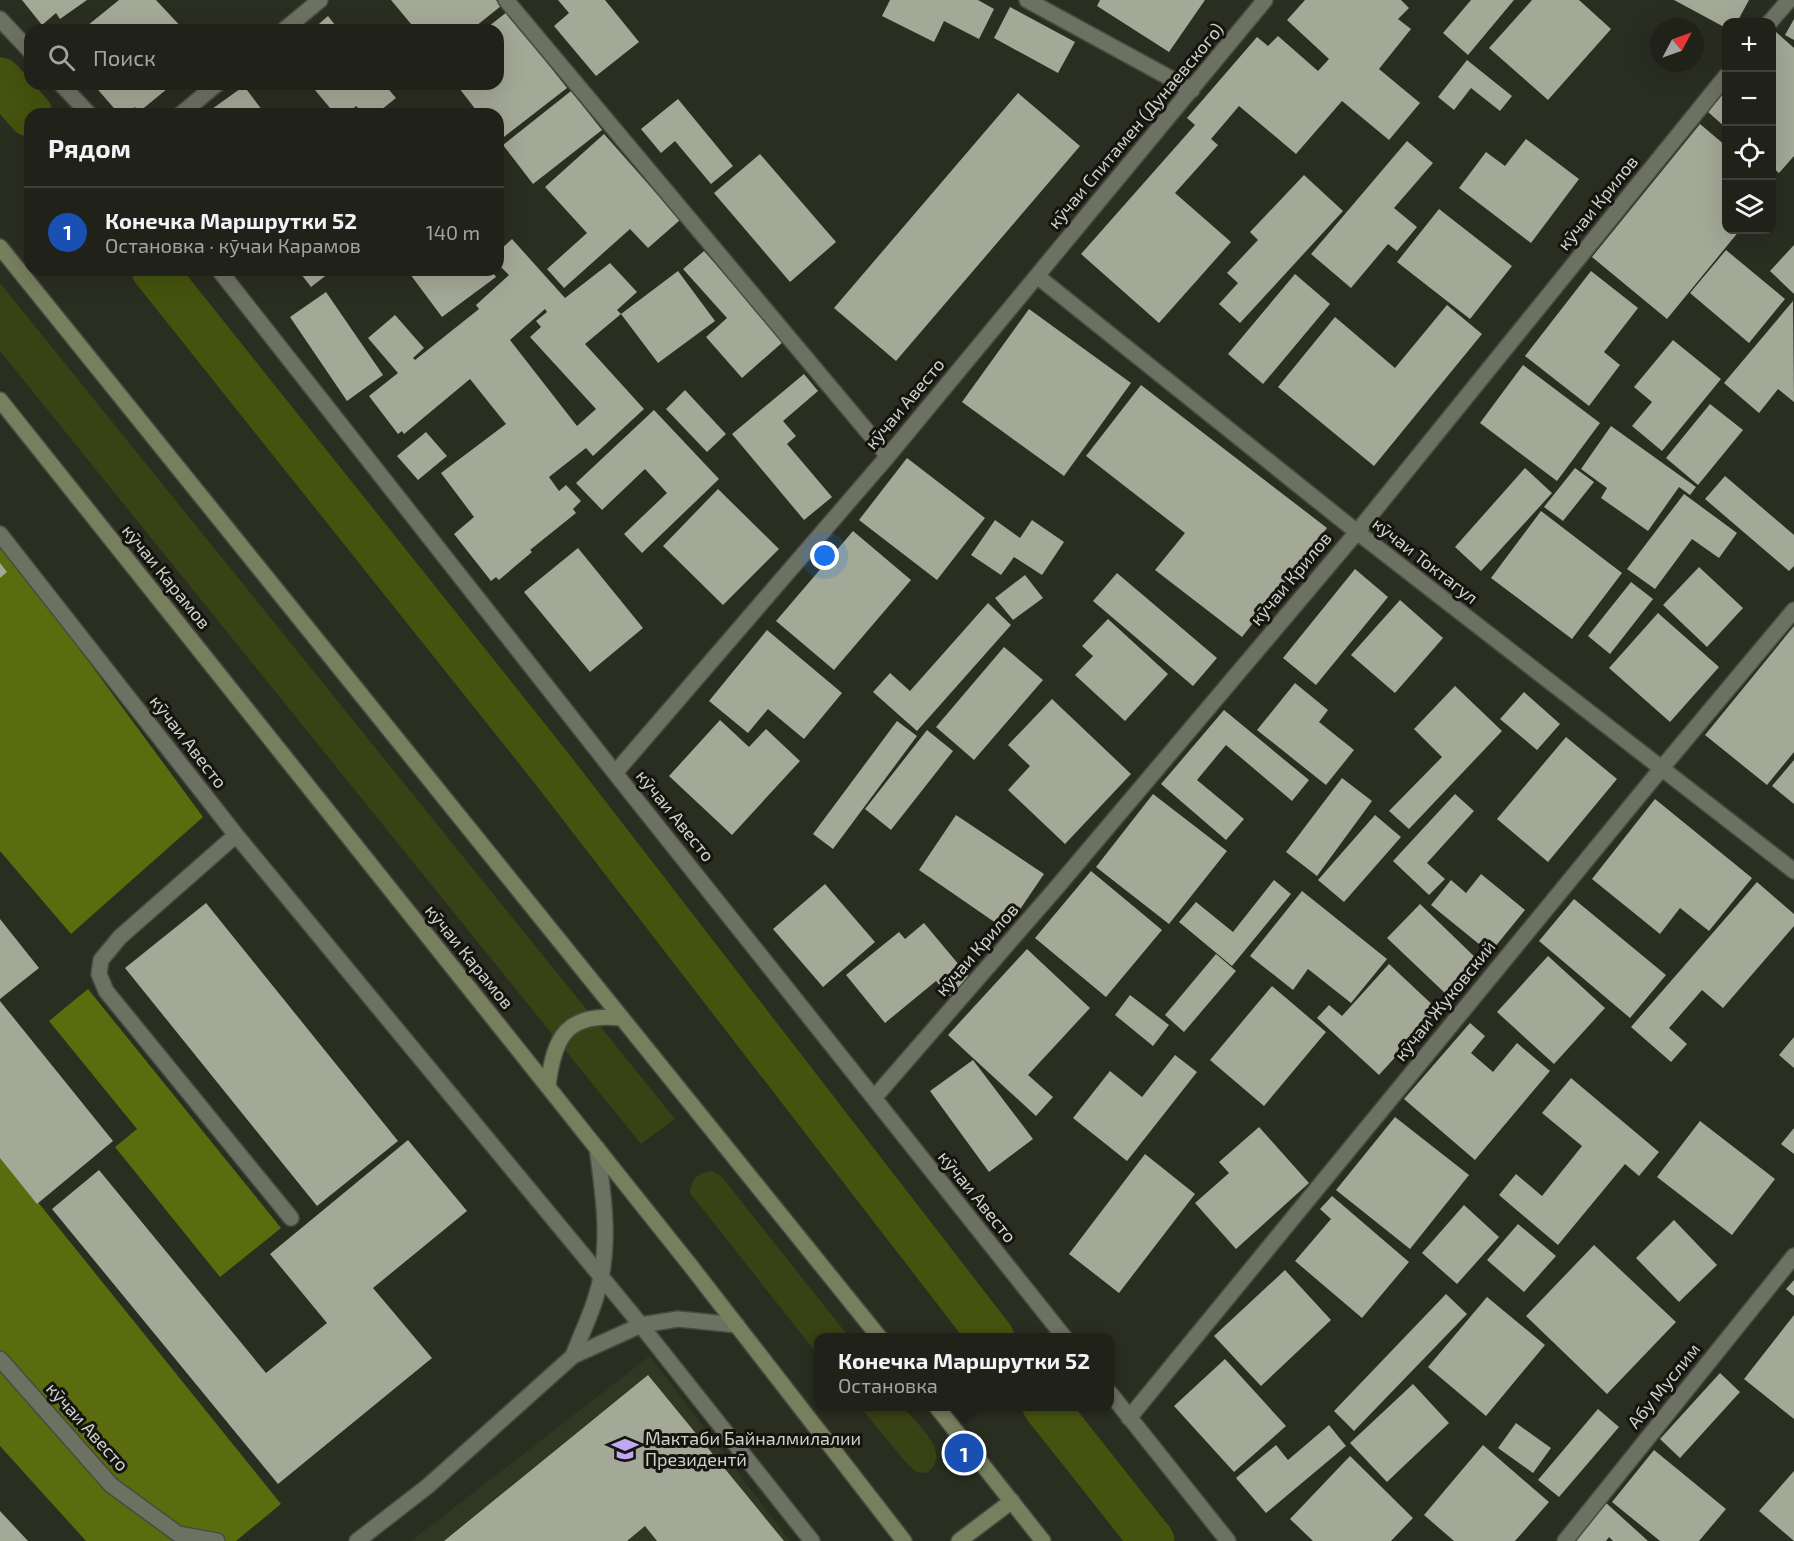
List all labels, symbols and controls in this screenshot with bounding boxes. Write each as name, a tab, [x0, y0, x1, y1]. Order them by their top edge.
street label: кӯчаи Спитамен (Дунаевского)	[1043, 18, 1228, 233]
north arrow	[1650, 18, 1704, 72]
map controls	[1722, 18, 1776, 234]
button: +	[1722, 18, 1776, 72]
search box	[24, 24, 504, 90]
icon: search	[45, 41, 78, 74]
text: Поиск	[93, 44, 156, 70]
button: −	[1722, 72, 1776, 126]
button: locate	[1722, 126, 1776, 180]
text: Рядом	[48, 132, 131, 163]
street label: кӯчаи Крилов	[1552, 151, 1642, 254]
button: layers	[1722, 180, 1776, 234]
text: Конечка Маршрутки 52	[105, 207, 357, 233]
text: 1	[63, 220, 72, 244]
text: 140 m	[426, 220, 480, 244]
text: Остановка · кӯчаи Карамов	[105, 233, 361, 257]
street label: кӯчаи Авесто	[860, 353, 949, 453]
street label: кӯчаи Токтагул	[1368, 512, 1483, 608]
street label: кӯчаи Карамов	[118, 520, 216, 633]
street label: кӯчаи Крилов	[1245, 527, 1336, 630]
your location	[810, 541, 839, 570]
street label: кӯчаи Авесто	[146, 690, 232, 792]
street label: кӯчаи Авесто	[632, 765, 720, 866]
street label: кӯчаи Крилов	[930, 899, 1022, 1000]
street label: кӯчаи Карамов	[421, 900, 519, 1013]
street label: кӯчаи Жуковский	[1389, 936, 1499, 1065]
street label: кӯчаи Авесто	[934, 1146, 1022, 1247]
popup	[814, 1333, 1114, 1411]
street label: Абу Муслим	[1622, 1338, 1704, 1432]
text: Конечка Маршрутки 52	[838, 1347, 1090, 1373]
text: Остановка	[838, 1373, 938, 1397]
street label: кӯчаи Авесто	[42, 1377, 133, 1475]
place label: Мактаби Байналмилалии Президентӣ	[645, 1427, 861, 1470]
pin: 1	[944, 1430, 984, 1476]
school or university icon: Мактаби Байналмилалии Президентӣ	[610, 1434, 640, 1464]

